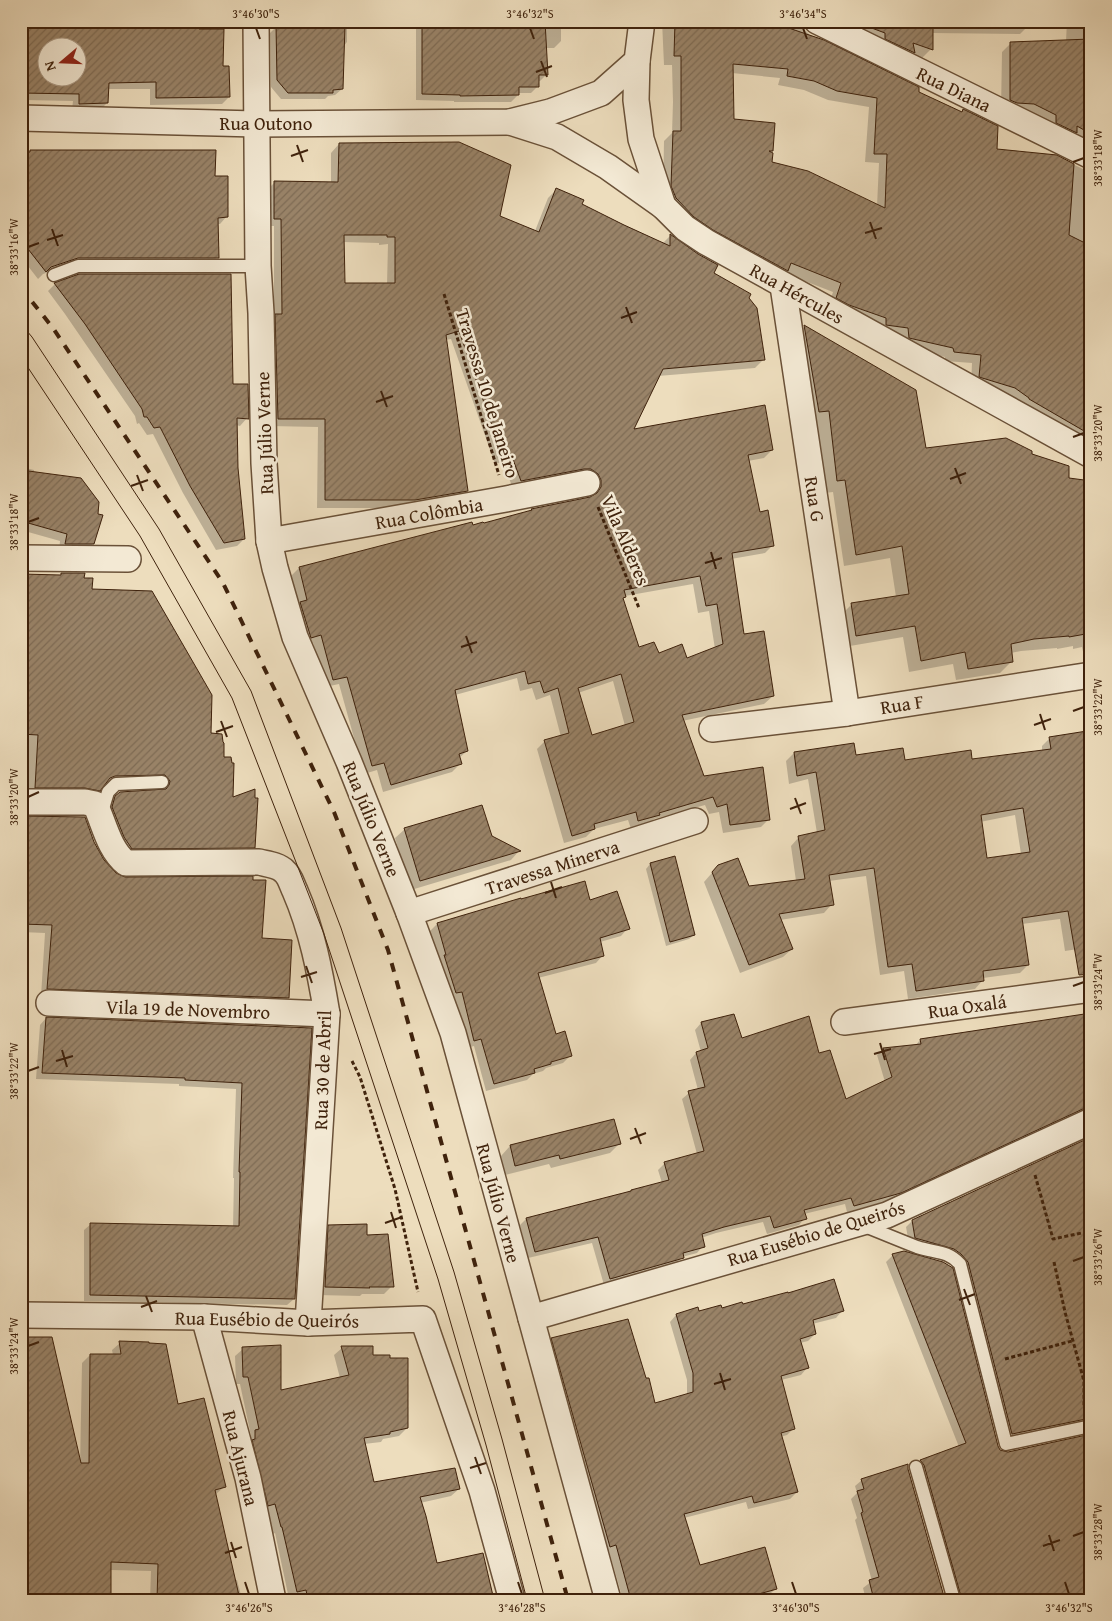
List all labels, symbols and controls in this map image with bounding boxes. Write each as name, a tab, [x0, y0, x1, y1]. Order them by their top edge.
text: 3°46'30"S	[232, 5, 280, 22]
text: 3°46'32"S	[506, 5, 554, 22]
text: 3°46'34"S	[779, 5, 827, 22]
north arrow	[38, 38, 88, 88]
text: N	[39, 58, 61, 74]
street label: Rua Diana	[912, 59, 996, 119]
street label: Rua Outono	[220, 109, 312, 137]
text: 38°33'18"W	[1089, 128, 1106, 187]
text: 38°33'16"W	[5, 217, 22, 276]
street label: Rua Hércules	[745, 256, 849, 330]
street label: Travessa 10 de Janeiro	[449, 305, 527, 481]
street label: Rua Júlio Verne	[248, 371, 280, 495]
text: 38°33'20"W	[1089, 403, 1106, 462]
street label: Rua G	[798, 474, 832, 524]
street label: Rua Colômbia	[373, 490, 485, 536]
street label: Vila Alderes	[594, 490, 658, 590]
text: 38°33'18"W	[5, 492, 22, 551]
text: 38°33'22"W	[1089, 677, 1106, 736]
street label: Rua F	[878, 687, 926, 721]
street label: Rua Júlio Verne	[336, 757, 408, 881]
text: 38°33'20"W	[5, 767, 22, 826]
street label: Travessa Minerva	[481, 832, 623, 902]
text: 38°33'24"W	[1089, 952, 1106, 1011]
street label: Rua Oxalá	[926, 987, 1008, 1025]
street label: Vila 19 de Novembro	[105, 992, 271, 1026]
street label: Rua 30 de Abril	[306, 1010, 338, 1130]
text: 38°33'22"W	[5, 1041, 22, 1100]
street label: Rua Júlio Verne	[470, 1140, 528, 1266]
street label: Rua Eusébio de Queirós	[724, 1193, 908, 1273]
text: 38°33'26"W	[1089, 1227, 1106, 1286]
street label: Rua Eusébio de Queirós	[175, 1303, 359, 1335]
text: 38°33'24"W	[5, 1316, 22, 1375]
street label: Rua Ajurana	[216, 1407, 266, 1509]
text: 38°33'28"W	[1089, 1502, 1106, 1561]
text: 3°46'26"S	[225, 1599, 273, 1616]
text: 3°46'28"S	[498, 1599, 546, 1616]
text: 3°46'30"S	[772, 1599, 820, 1616]
text: 3°46'32"S	[1045, 1599, 1093, 1616]

